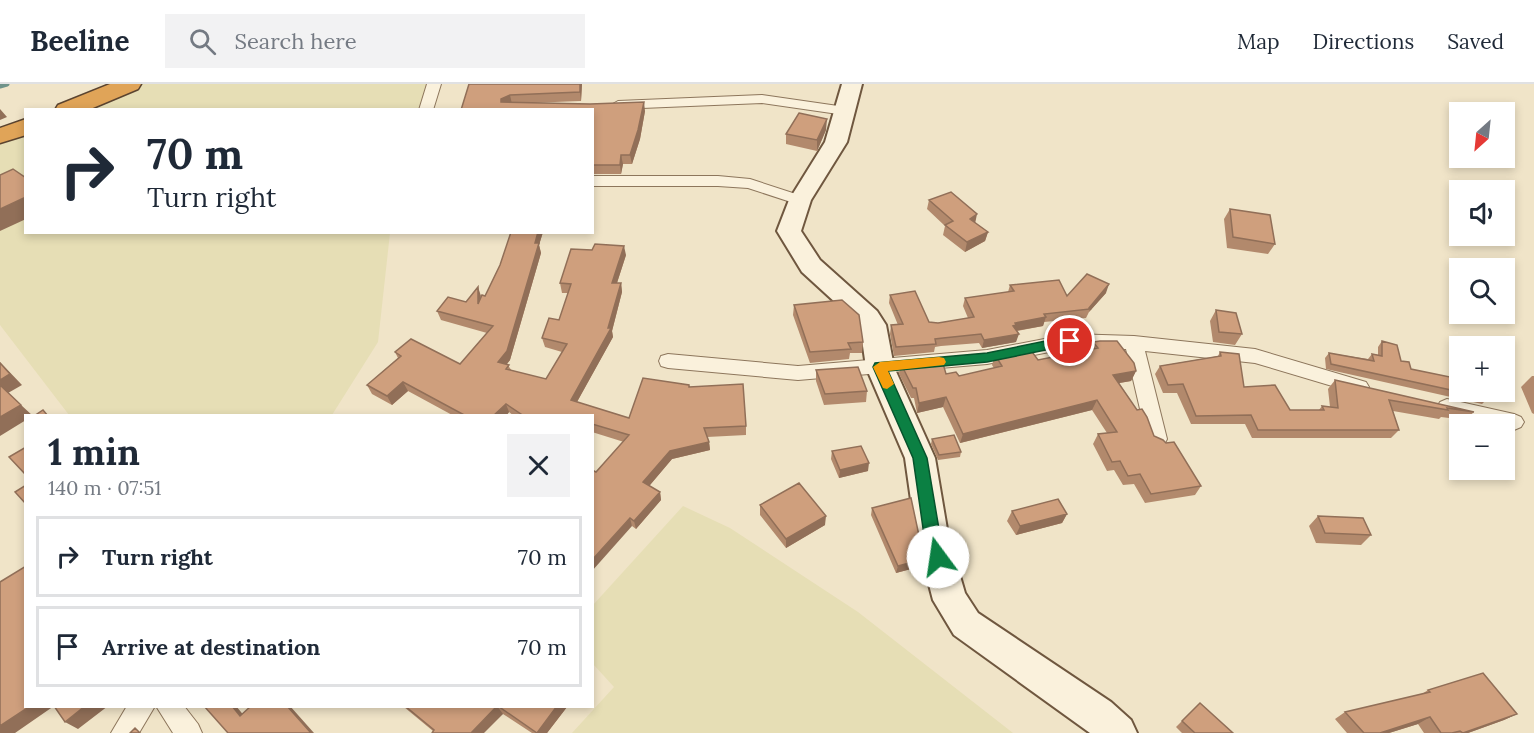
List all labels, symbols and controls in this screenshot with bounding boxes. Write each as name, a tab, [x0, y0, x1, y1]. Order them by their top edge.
search box	[165, 14, 585, 68]
text: Beeline	[30, 23, 129, 59]
icon: search	[186, 25, 219, 58]
text: Search here	[234, 27, 357, 55]
text: Map	[1237, 28, 1280, 55]
text: Directions	[1313, 28, 1414, 55]
text: Saved	[1447, 28, 1504, 55]
north arrow	[1449, 102, 1515, 168]
map controls	[1449, 102, 1515, 480]
text: 70 m	[147, 127, 243, 181]
icon: right	[48, 132, 126, 210]
text: Turn right	[147, 180, 276, 214]
button: sound	[1449, 180, 1515, 246]
button: search	[1449, 258, 1515, 324]
pin	[1044, 315, 1095, 366]
icon: arrive	[1053, 324, 1086, 357]
button: +	[1449, 336, 1515, 402]
button: −	[1449, 414, 1515, 480]
text: 1 min	[48, 429, 140, 475]
button: close	[507, 434, 570, 497]
text: 140 m · 07:51	[48, 475, 162, 500]
position arrow	[906, 525, 970, 589]
icon: right	[51, 540, 84, 573]
text: Turn right	[102, 543, 213, 571]
text: 70 m	[518, 543, 567, 571]
icon: arrive	[51, 630, 84, 663]
text: Arrive at destination	[102, 633, 320, 661]
text: 70 m	[518, 633, 567, 661]

